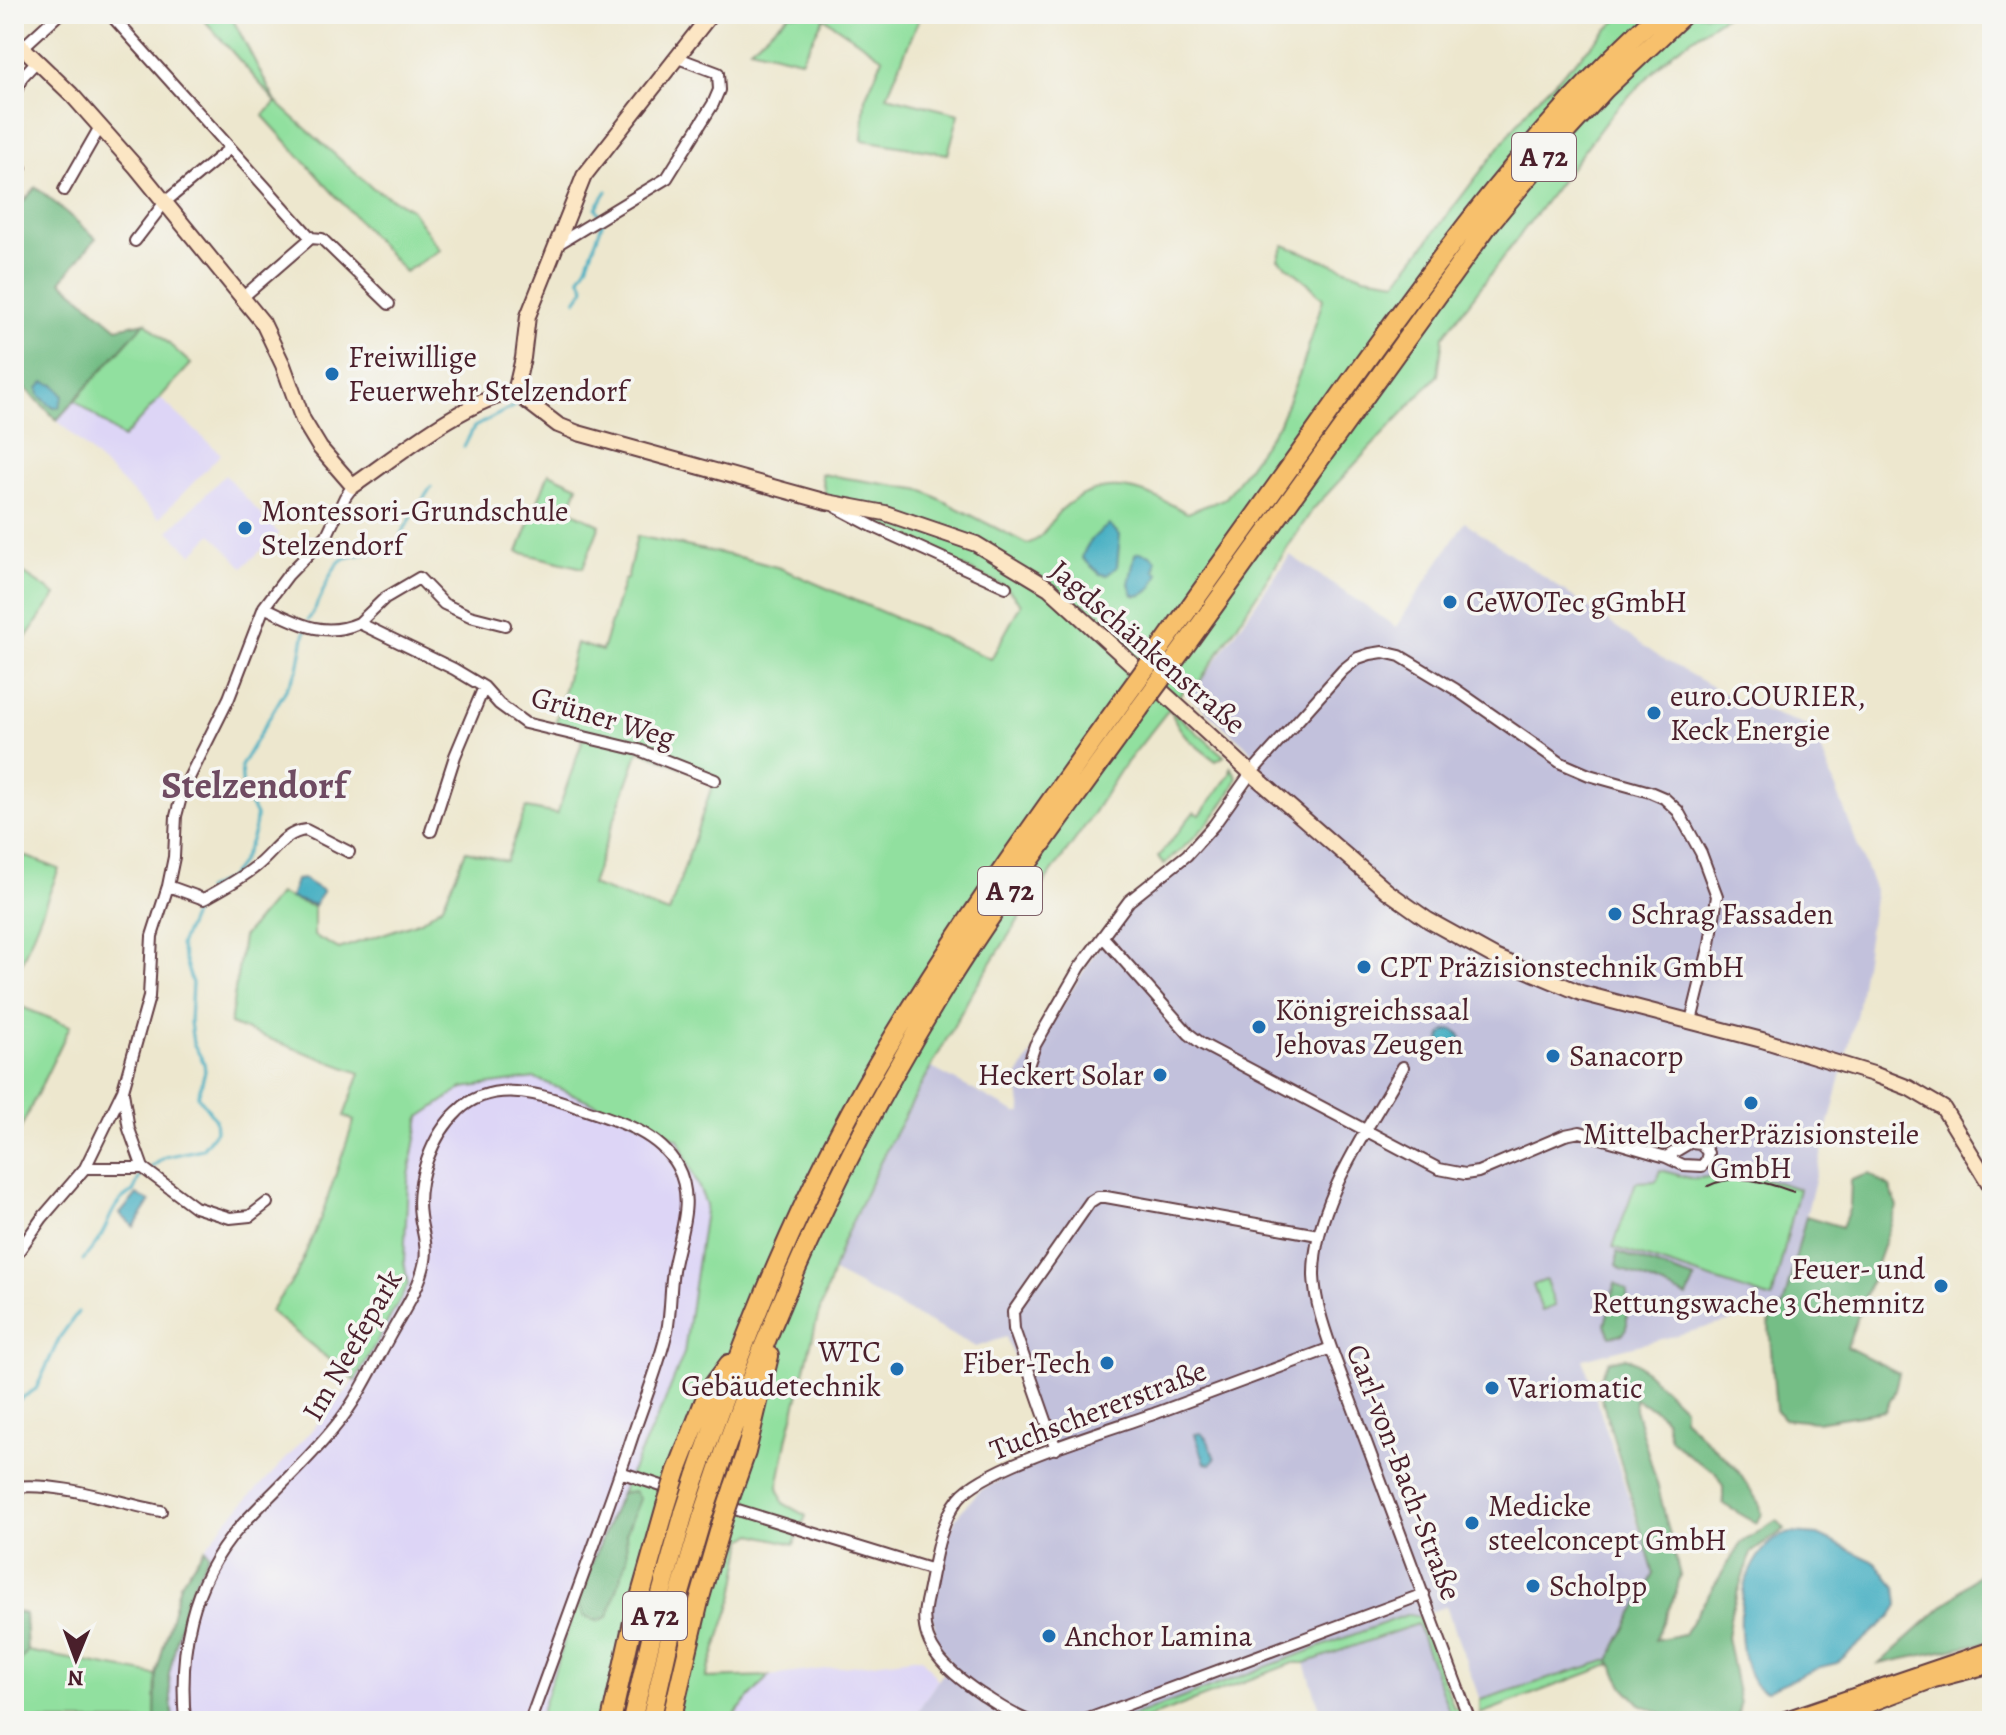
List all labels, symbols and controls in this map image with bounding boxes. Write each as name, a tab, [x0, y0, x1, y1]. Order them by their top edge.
road number: A 72	[1512, 133, 1576, 181]
place label: Freiwillige Feuerwehr Stelzendorf	[348, 337, 631, 411]
marker: Freiwillige Feuerwehr Stelzendorf	[323, 365, 341, 383]
place label: Montessori-Grundschule Stelzendorf	[261, 491, 568, 565]
marker: Montessori-Grundschule Stelzendorf	[236, 519, 254, 537]
street label: Jagdschänkenstraße	[1041, 551, 1255, 743]
place label: CeWOTec gGmbH	[1466, 582, 1687, 622]
marker: CeWOTec gGmbH	[1441, 593, 1459, 611]
street label: Grüner Weg	[526, 676, 680, 758]
place label: euro.COURIER, Keck Energie	[1670, 676, 1866, 750]
marker: euro.COURIER, Keck Energie	[1645, 704, 1663, 722]
district label: Stelzendorf	[161, 759, 352, 811]
road number: A 72	[978, 867, 1042, 915]
place label: Schrag Fassaden	[1631, 894, 1833, 934]
marker: Schrag Fassaden	[1606, 905, 1624, 923]
place label: CPT Präzisionstechnik GmbH	[1380, 947, 1745, 987]
marker: CPT Präzisionstechnik GmbH	[1355, 958, 1373, 976]
place label: Königreichssaal Jehovas Zeugen	[1275, 990, 1469, 1064]
marker: Königreichssaal Jehovas Zeugen	[1250, 1018, 1268, 1036]
place label: Sanacorp	[1569, 1036, 1683, 1076]
marker: Sanacorp	[1544, 1047, 1562, 1065]
place label: Heckert Solar	[978, 1055, 1144, 1095]
marker: Heckert Solar	[1151, 1066, 1169, 1084]
marker: MittelbacherPräzisionsteile GmbH	[1742, 1094, 1760, 1112]
place label: MittelbacherPräzisionsteile GmbH	[1583, 1114, 1919, 1188]
place label: Feuer- und Rettungswache 3 Chemnitz	[1592, 1249, 1926, 1323]
street label: Im Neefepark	[293, 1262, 411, 1428]
marker: Feuer- und Rettungswache 3 Chemnitz	[1932, 1277, 1950, 1295]
place label: WTC Gebäudetechnik	[681, 1332, 881, 1406]
street label: Carl-von-Bach-Straße	[1337, 1338, 1471, 1606]
place label: Fiber-Tech	[962, 1343, 1091, 1383]
street label: Tuchschererstraße	[984, 1350, 1212, 1470]
marker: Fiber-Tech	[1098, 1354, 1116, 1372]
marker: WTC Gebäudetechnik	[888, 1360, 906, 1378]
place label: Variomatic	[1507, 1368, 1643, 1408]
marker: Variomatic	[1483, 1379, 1501, 1397]
place label: Medicke steelconcept GmbH	[1488, 1486, 1727, 1560]
marker: Medicke steelconcept GmbH	[1463, 1514, 1481, 1532]
place label: Scholpp	[1549, 1566, 1647, 1606]
marker: Scholpp	[1524, 1577, 1542, 1595]
road number: A 72	[623, 1592, 687, 1640]
place label: Anchor Lamina	[1064, 1616, 1253, 1656]
north arrow	[36, 1619, 116, 1699]
marker: Anchor Lamina	[1040, 1627, 1058, 1645]
text: N	[67, 1663, 84, 1693]

